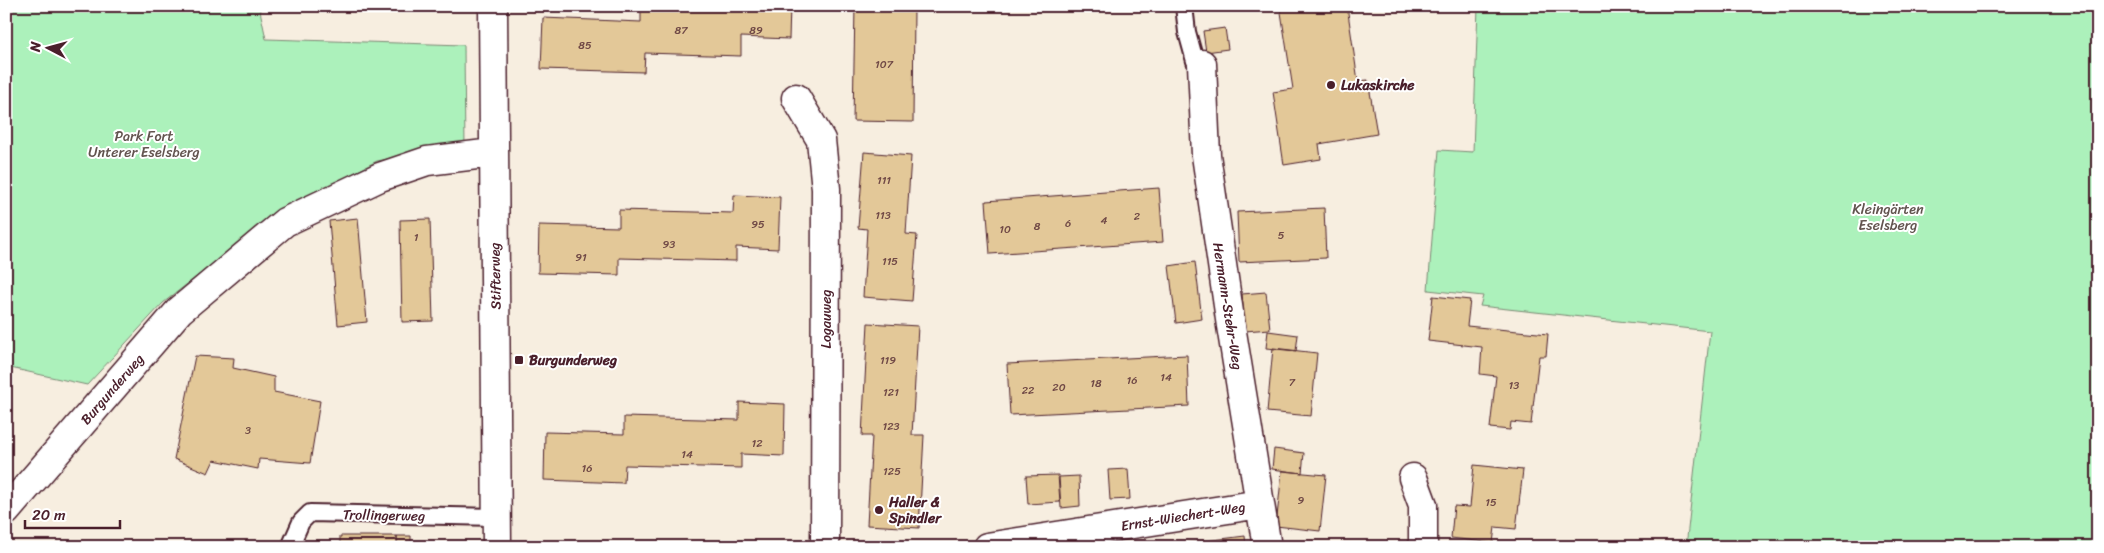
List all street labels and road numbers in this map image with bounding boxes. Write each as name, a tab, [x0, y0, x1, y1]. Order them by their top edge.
street label: Hermann-Stehr-Weg	[1205, 241, 1250, 372]
street label: Stifterweg	[482, 242, 509, 310]
street label: Logauweg	[814, 289, 839, 349]
street label: Burgunderweg	[74, 348, 151, 431]
street label: Ernst-Wiechert-Weg	[1119, 494, 1247, 539]
street label: Trollingerweg	[343, 502, 425, 529]

